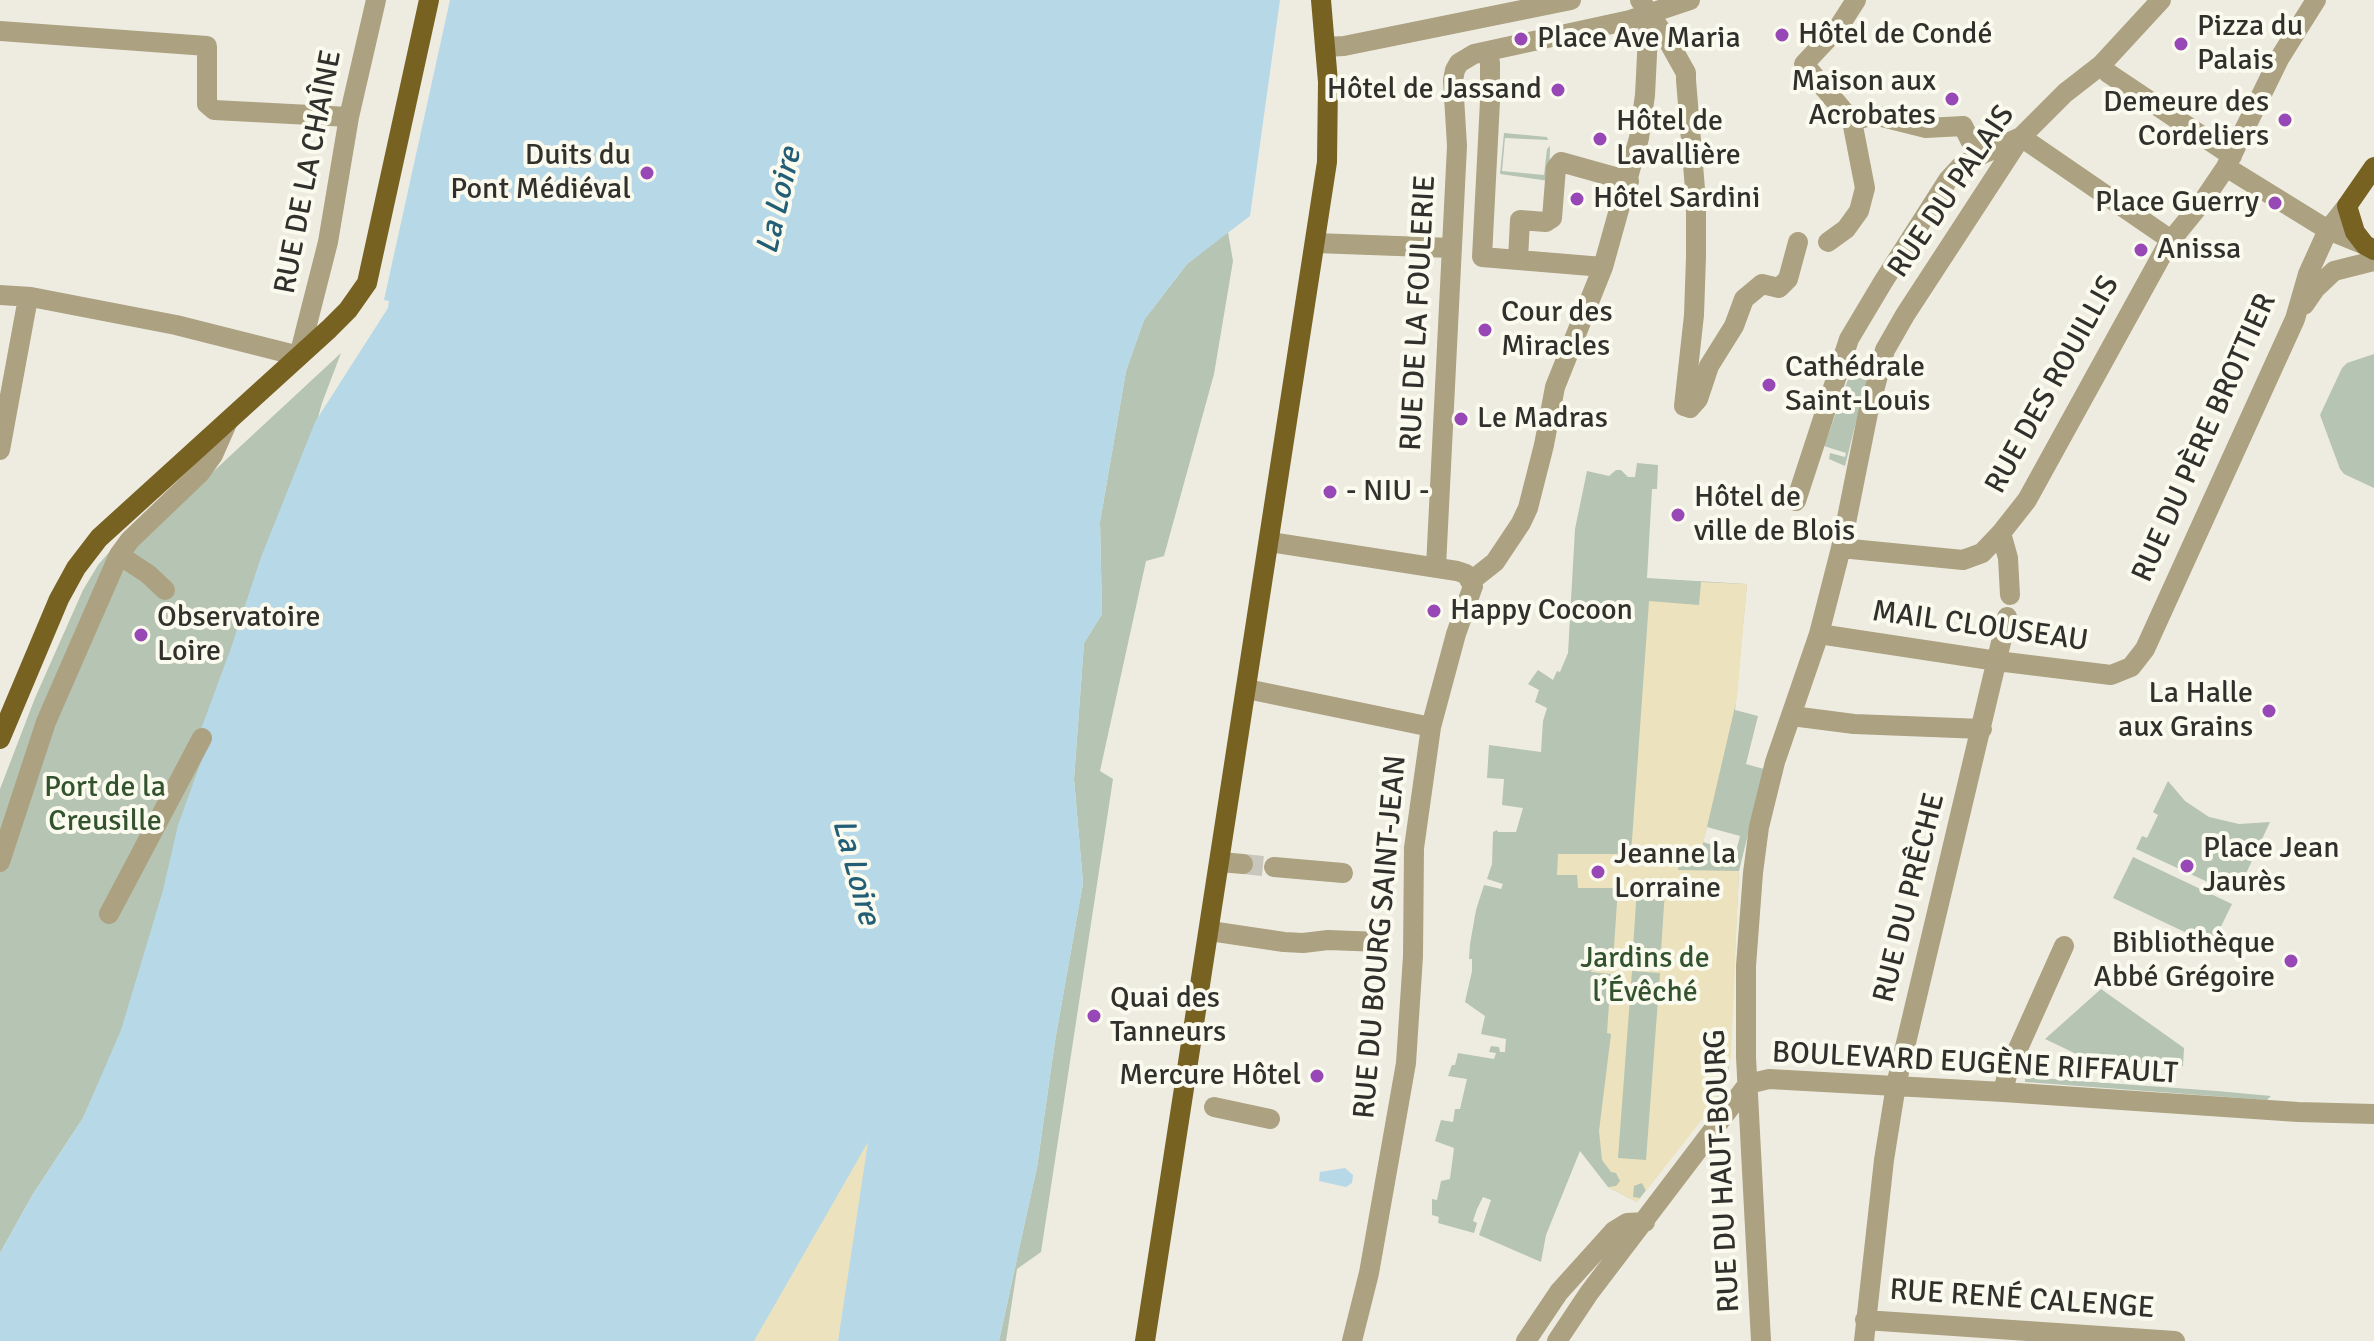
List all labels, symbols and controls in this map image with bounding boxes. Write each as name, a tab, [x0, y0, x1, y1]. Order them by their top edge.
place label: Pizza du Palais	[2197, 9, 2303, 80]
place label: Hôtel de Condé	[1798, 17, 1992, 53]
place label: Place Ave Maria	[1537, 21, 1741, 57]
marker: Hôtel de Condé	[1773, 26, 1791, 44]
marker: Place Ave Maria	[1512, 30, 1530, 48]
marker: Pizza du Palais	[2172, 35, 2190, 53]
street label: RUE DE LA CHAÎNE	[268, 47, 350, 297]
place label: Maison aux Acrobates	[1791, 64, 1936, 134]
place label: Hôtel de Jassand	[1327, 72, 1542, 108]
marker: Hôtel de Jassand	[1549, 81, 1567, 99]
place label: Demeure des Cordeliers	[2103, 85, 2269, 156]
marker: Maison aux Acrobates	[1943, 90, 1961, 108]
street label: RUE DU PALAIS	[1881, 99, 2023, 285]
place label: Hôtel de Lavallière	[1616, 104, 1741, 174]
marker: Demeure des Cordeliers	[2276, 111, 2294, 129]
marker: Hôtel de Lavallière	[1591, 130, 1609, 148]
place label: Duits du Pont Médiéval	[450, 138, 631, 208]
water label: La Loire	[749, 144, 811, 258]
marker: Duits du Pont Médiéval	[638, 164, 656, 182]
street label: RUE DE LA FOULERIE	[1394, 174, 1444, 452]
place label: Hôtel Sardini	[1593, 181, 1760, 217]
place label: Place Guerry	[2095, 185, 2259, 221]
marker: Hôtel Sardini	[1568, 190, 1586, 208]
marker: Place Guerry	[2266, 194, 2284, 212]
place label: Anissa	[2157, 232, 2241, 268]
marker: Anissa	[2132, 241, 2150, 259]
street label: RUE DES ROUILLIS	[1978, 270, 2128, 500]
street label: RUE DU PÈRE BROTTIER	[2125, 288, 2285, 588]
place label: Cour des Miracles	[1501, 295, 1613, 366]
marker: Cour des Miracles	[1476, 321, 1494, 339]
place label: Cathédrale Saint-Louis	[1785, 350, 1930, 420]
marker: Cathédrale Saint-Louis	[1760, 376, 1778, 394]
place label: Le Madras	[1477, 401, 1608, 437]
marker: Le Madras	[1452, 410, 1470, 428]
place label: ‑ NIU ‑	[1346, 474, 1429, 510]
place label: Hôtel de ville de Blois	[1694, 480, 1855, 550]
marker: ‑ NIU ‑	[1321, 483, 1339, 501]
marker: Hôtel de ville de Blois	[1669, 506, 1687, 524]
place label: Happy Cocoon	[1450, 593, 1633, 629]
street label: MAIL CLOUSEAU	[1870, 594, 2090, 660]
place label: Observatoire Loire	[157, 600, 321, 670]
marker: Happy Cocoon	[1425, 602, 1443, 620]
marker: Observatoire Loire	[132, 626, 150, 644]
place label: La Halle aux Grains	[2118, 676, 2253, 746]
marker: La Halle aux Grains	[2260, 702, 2278, 720]
street label: RUE DU BOURG SAINT-JEAN	[1347, 754, 1415, 1120]
park label: Port de la Creusille	[44, 770, 166, 840]
street label: RUE DU PRÊCHE	[1867, 790, 1953, 1006]
water label: La Loire	[822, 815, 888, 929]
place label: Place Jean Jaurès	[2203, 831, 2340, 902]
place label: Jeanne la Lorraine	[1614, 837, 1736, 908]
marker: Place Jean Jaurès	[2178, 857, 2196, 875]
marker: Jeanne la Lorraine	[1589, 863, 1607, 881]
place label: Bibliothèque Abbé Grégoire	[2094, 926, 2275, 996]
park label: Jardins de l’Évêché	[1580, 941, 1710, 1012]
marker: Bibliothèque Abbé Grégoire	[2282, 952, 2300, 970]
place label: Quai des Tanneurs	[1110, 981, 1226, 1052]
marker: Quai des Tanneurs	[1085, 1007, 1103, 1025]
street label: RUE DU HAUT-BOURG	[1698, 1028, 1748, 1314]
street label: BOULEVARD EUGÈNE RIFFAULT	[1771, 1035, 2179, 1093]
place label: Mercure Hôtel	[1119, 1058, 1301, 1094]
marker: Mercure Hôtel	[1308, 1067, 1326, 1085]
street label: RUE RENÉ CALENGE	[1888, 1273, 2156, 1327]

